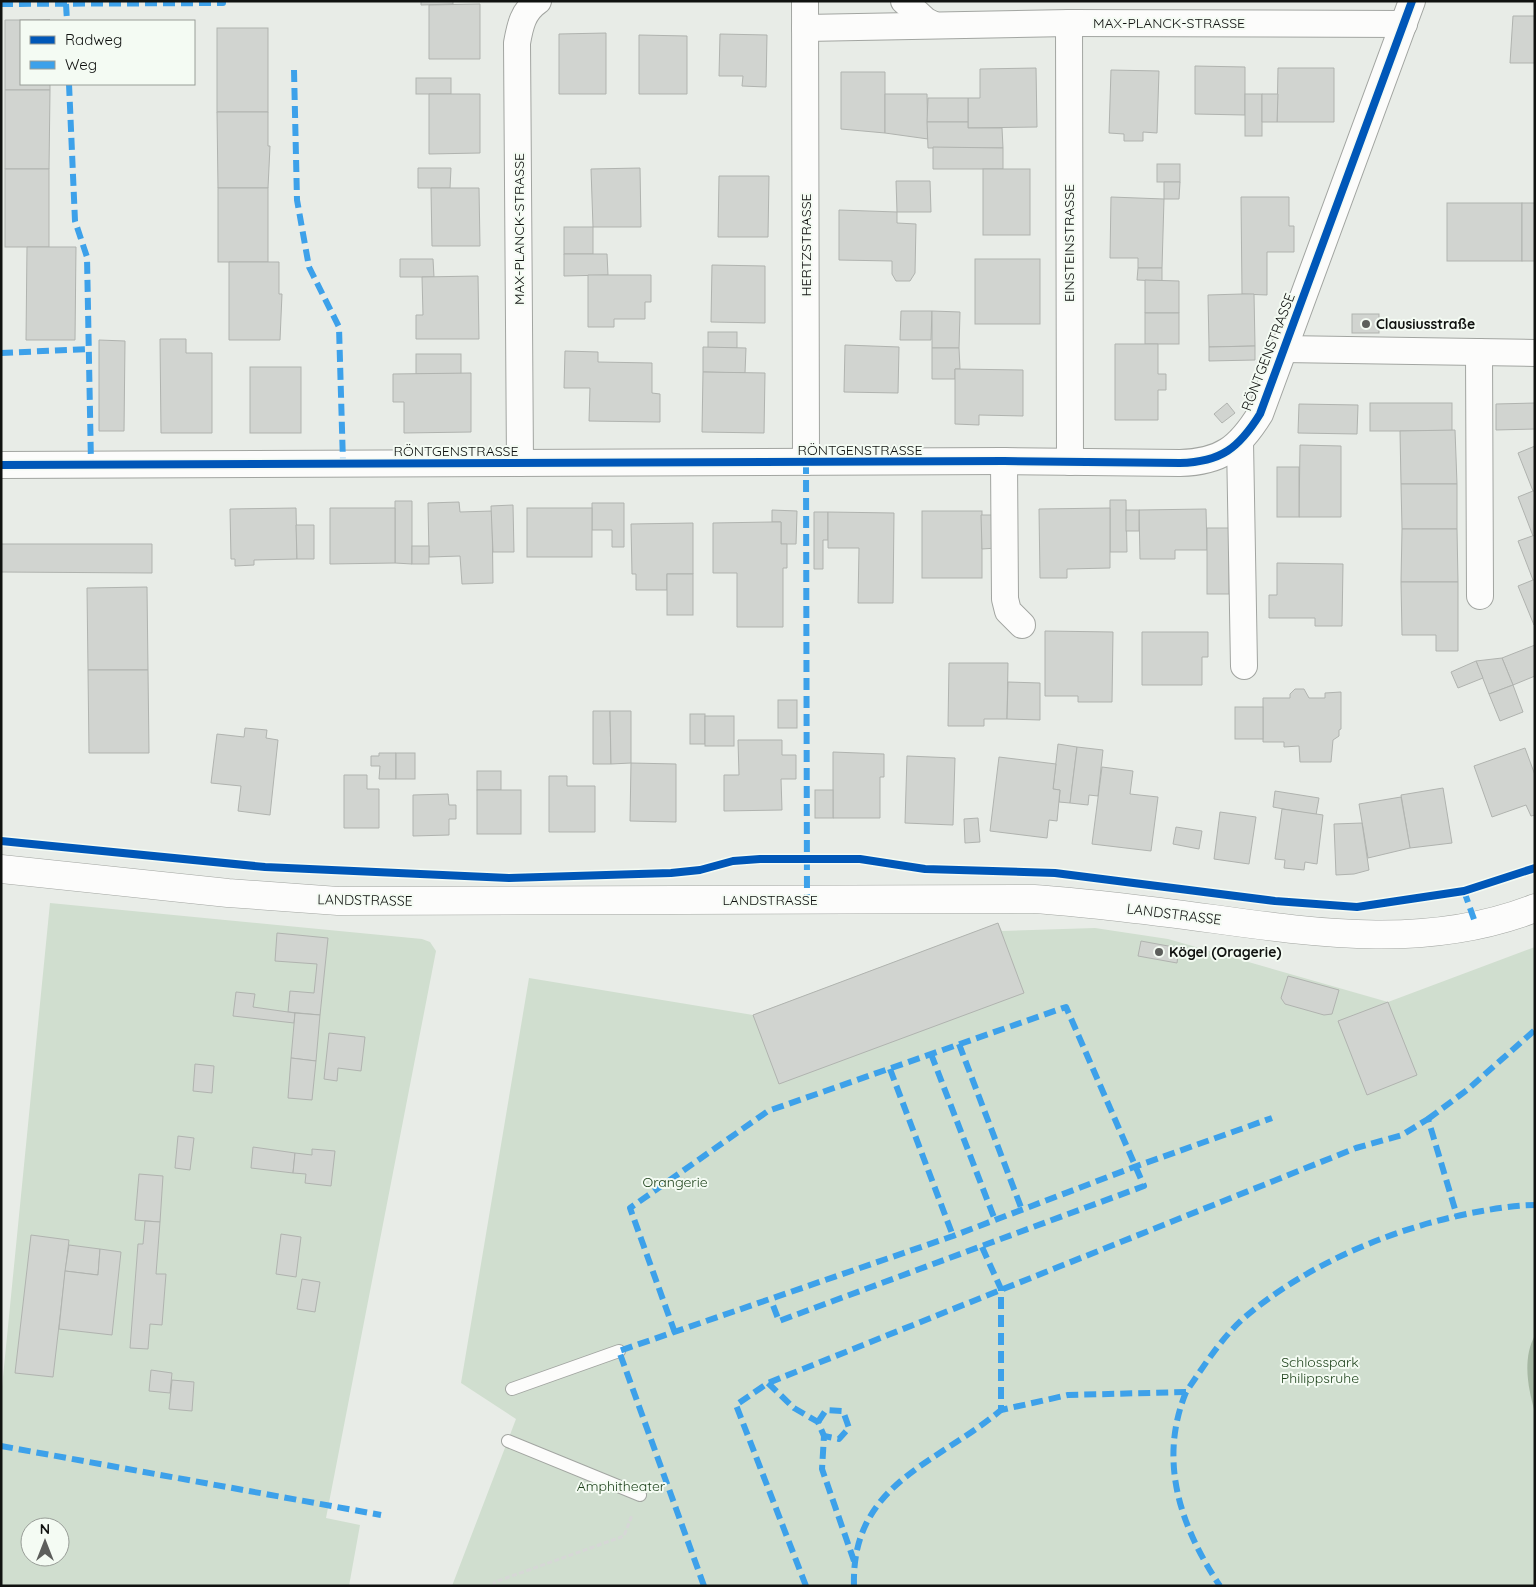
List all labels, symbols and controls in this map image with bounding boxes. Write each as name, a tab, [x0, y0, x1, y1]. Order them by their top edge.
street label: MAX-PLANCK-STRASSE	[1093, 14, 1245, 32]
legend	[20, 20, 195, 85]
text: Radweg	[65, 30, 122, 49]
text: Weg	[65, 55, 97, 74]
street label: MAX-PLANCK-STRASSE	[510, 153, 528, 305]
street label: EINSTEINSTRASSE	[1060, 184, 1078, 302]
street label: HERTZSTRASSE	[797, 193, 815, 297]
street label: RÖNTGENSTRASSE	[1237, 290, 1299, 413]
place label: Clausiusstraße	[1376, 315, 1475, 333]
marker: Clausiusstraße	[1360, 318, 1372, 330]
street label: RÖNTGENSTRASSE	[798, 441, 922, 459]
street label: RÖNTGENSTRASSE	[394, 442, 518, 460]
street label: LANDSTRASSE	[317, 890, 413, 910]
street label: LANDSTRASSE	[722, 891, 818, 909]
street label: LANDSTRASSE	[1126, 899, 1222, 929]
place label: Kögel (Oragerie)	[1169, 943, 1281, 961]
marker: Kögel (Oragerie)	[1153, 946, 1165, 958]
park label: Orangerie	[642, 1173, 708, 1191]
park label: Schlosspark Philippsruhe	[1281, 1353, 1359, 1387]
park label: Amphitheater	[577, 1477, 666, 1495]
north arrow	[20, 1517, 70, 1567]
text: N	[40, 1520, 50, 1538]

